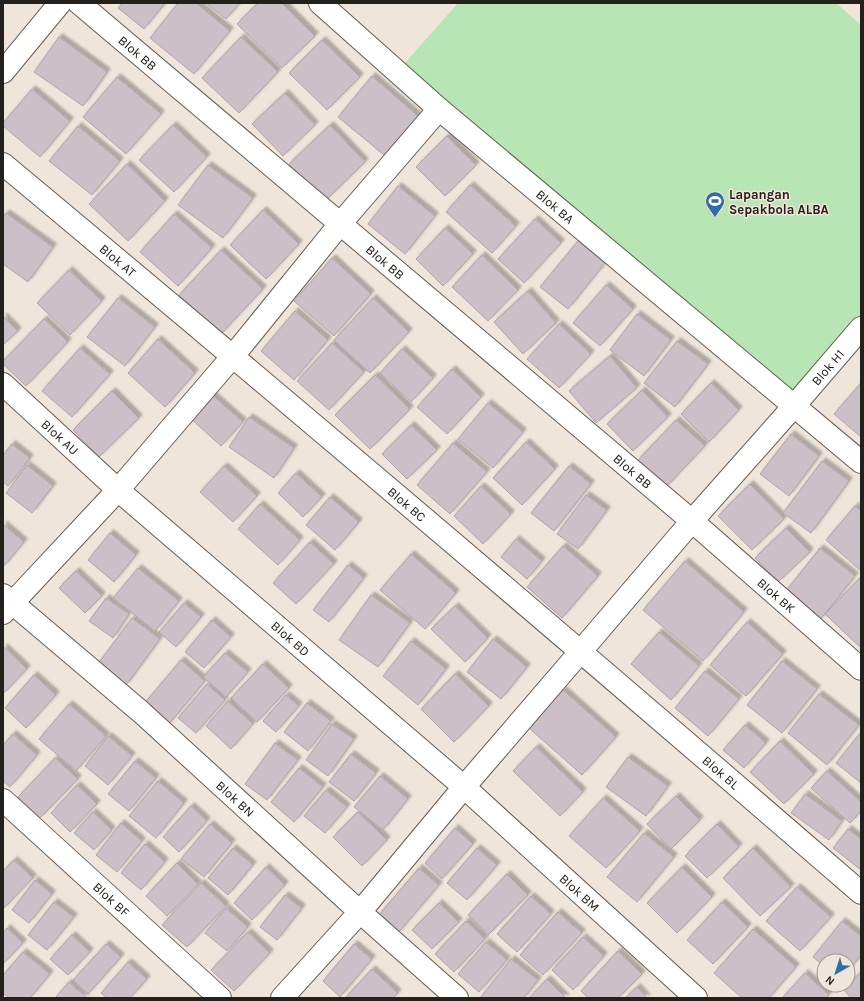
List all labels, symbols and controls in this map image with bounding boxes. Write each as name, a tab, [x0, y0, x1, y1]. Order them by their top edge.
street label: Blok BB	[116, 32, 160, 73]
street label: Blok BA	[533, 186, 578, 227]
place label: Lapangan Sepakbola ALBA	[729, 187, 829, 217]
sports icon: Lapangan Sepakbola ALBA	[704, 190, 726, 218]
street label: Blok AT	[97, 241, 140, 280]
street label: Blok BB	[363, 241, 407, 282]
street label: Blok H1	[808, 346, 847, 388]
street label: Blok AU	[39, 416, 82, 458]
street label: Blok BB	[611, 451, 655, 491]
street label: Blok BC	[385, 483, 429, 524]
street label: Blok BK	[755, 575, 799, 616]
street label: Blok BD	[268, 618, 313, 659]
street label: Blok BL	[700, 752, 742, 792]
street label: Blok BN	[213, 777, 258, 820]
street label: Blok BM	[557, 871, 603, 914]
street label: Blok BF	[90, 879, 133, 920]
north arrow	[816, 953, 856, 993]
text: N	[823, 973, 837, 988]

